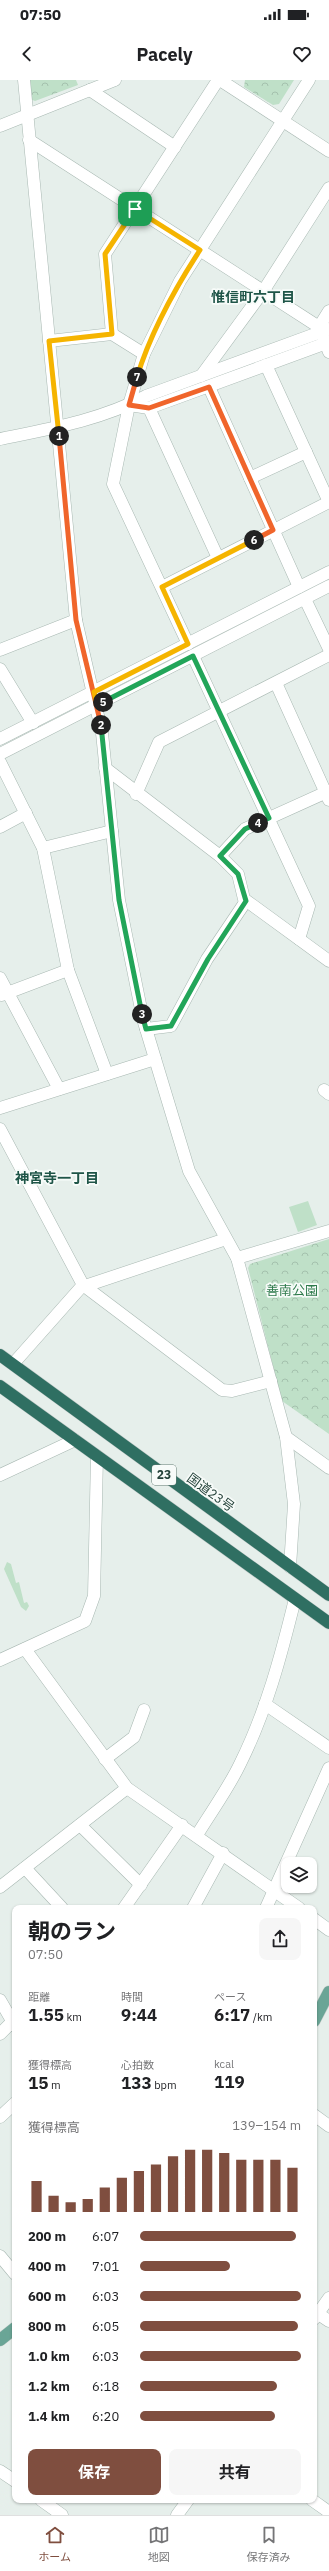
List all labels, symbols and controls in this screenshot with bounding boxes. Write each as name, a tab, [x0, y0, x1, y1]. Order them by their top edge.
text: 07:50	[20, 5, 61, 24]
icon: back	[16, 43, 38, 65]
text: Pacely	[136, 43, 193, 66]
icon: heart	[291, 43, 313, 65]
pin	[118, 192, 152, 226]
icon: arrive	[124, 198, 146, 220]
district label: 惟信町六丁目	[211, 288, 295, 306]
pin: 7	[127, 367, 147, 387]
text: 7	[134, 370, 140, 384]
pin: 1	[49, 426, 69, 446]
text: 1	[56, 429, 62, 443]
pin: 6	[244, 530, 264, 550]
text: 6	[251, 533, 257, 547]
pin: 5	[93, 692, 113, 712]
text: 5	[100, 695, 106, 709]
pin: 2	[91, 715, 111, 735]
text: 2	[98, 718, 104, 732]
pin: 4	[248, 813, 268, 833]
text: 4	[255, 816, 261, 830]
pin: 3	[132, 1004, 152, 1024]
text: 3	[139, 1007, 145, 1021]
district label: 神宮寺一丁目	[15, 1169, 99, 1187]
park label: 善南公園	[266, 1282, 318, 1299]
road number: 23	[152, 1465, 176, 1485]
street label: 国道23号	[184, 1469, 238, 1515]
map controls	[281, 1857, 317, 1893]
button: layers	[281, 1857, 317, 1893]
text: 朝のラン	[28, 1916, 116, 1945]
button: share	[259, 1918, 301, 1960]
text: 07:50	[28, 1946, 63, 1963]
text: 距離	[28, 1990, 50, 2004]
text: 時間	[121, 1990, 143, 2004]
text: ペース	[214, 1990, 246, 2004]
text: 1.55	[28, 2004, 64, 2026]
text: 9:44	[121, 2004, 157, 2026]
text: 6:17	[214, 2004, 250, 2026]
text: km	[64, 2010, 82, 2024]
text: /km	[250, 2010, 272, 2024]
text: kcal	[214, 2057, 234, 2071]
text: 獲得標高	[28, 2058, 72, 2072]
text: 心拍数	[121, 2058, 154, 2072]
text: 119	[214, 2071, 245, 2093]
text: 15	[28, 2072, 48, 2094]
text: 133	[121, 2072, 152, 2094]
text: m	[48, 2078, 61, 2092]
text: bpm	[152, 2078, 177, 2092]
text: 139–154 m	[232, 2117, 301, 2134]
text: 獲得標高	[28, 2119, 80, 2136]
text: 200 m	[28, 2228, 66, 2245]
text: 6:07	[92, 2228, 119, 2245]
text: 400 m	[28, 2258, 66, 2275]
text: 7:01	[92, 2258, 119, 2275]
text: 600 m	[28, 2288, 66, 2305]
text: 6:03	[92, 2288, 119, 2305]
text: 800 m	[28, 2318, 66, 2335]
text: 6:05	[92, 2318, 119, 2335]
text: 1.0 km	[28, 2348, 70, 2365]
text: 6:03	[92, 2348, 119, 2365]
text: 1.2 km	[28, 2378, 70, 2395]
text: 6:18	[92, 2378, 119, 2395]
text: 1.4 km	[28, 2408, 70, 2425]
text: 6:20	[92, 2408, 119, 2425]
button: 保存	[28, 2449, 161, 2495]
button: 共有	[169, 2449, 301, 2495]
tab: ホーム	[38, 2524, 71, 2564]
tab: 地図	[148, 2524, 170, 2564]
tab: 保存済み	[247, 2524, 291, 2564]

